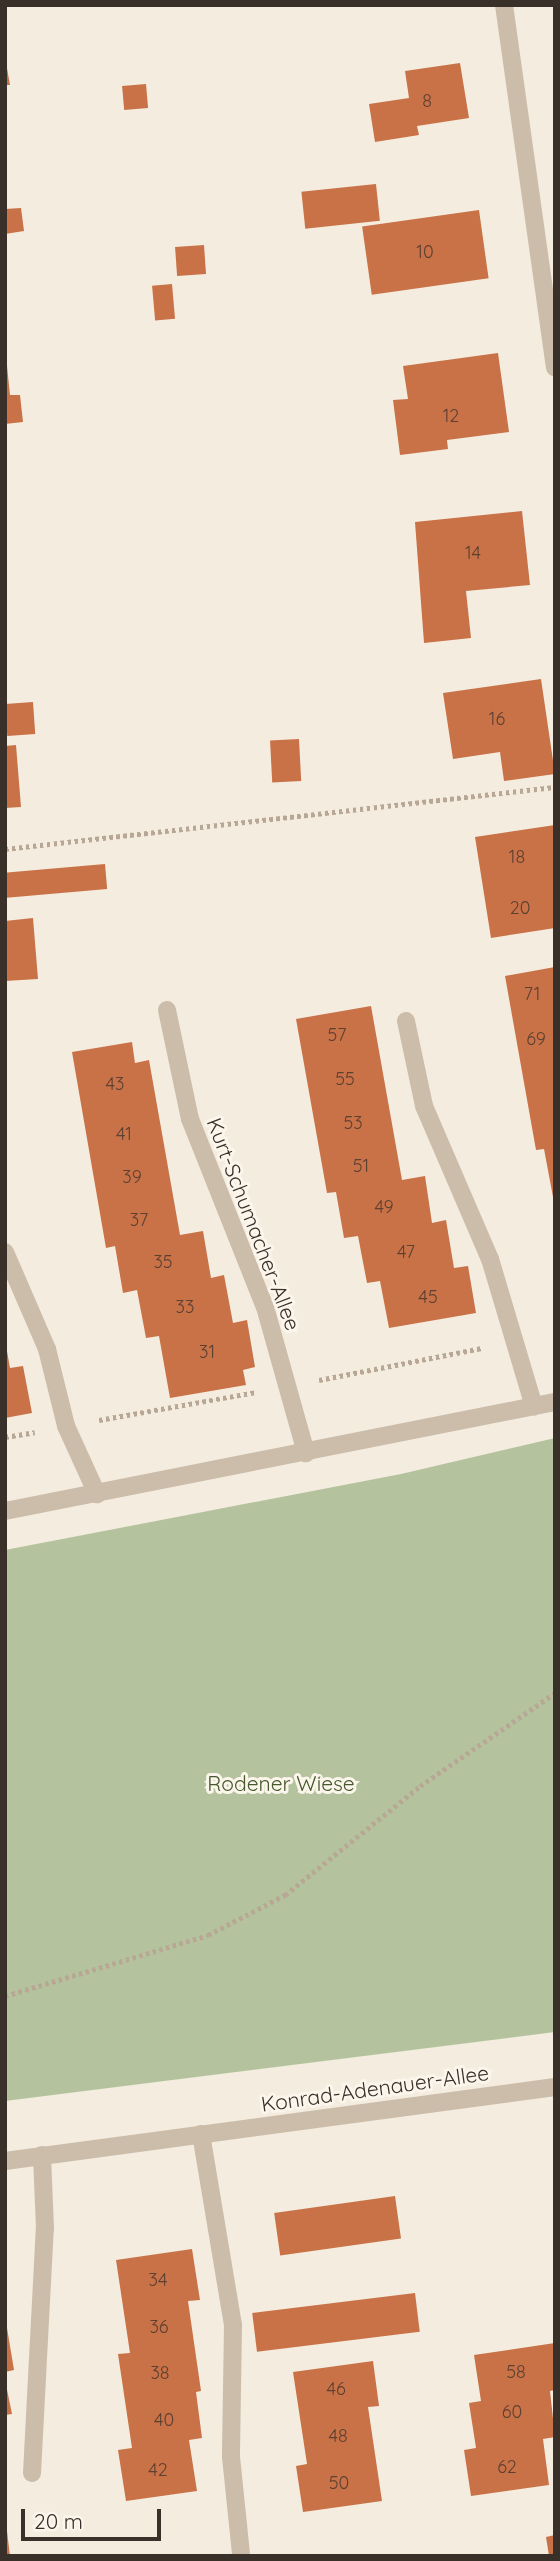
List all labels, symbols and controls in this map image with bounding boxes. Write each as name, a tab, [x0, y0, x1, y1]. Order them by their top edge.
house number: 8	[422, 90, 432, 112]
house number: 10	[416, 241, 434, 263]
house number: 12	[443, 405, 459, 427]
house number: 14	[465, 542, 481, 564]
house number: 16	[489, 708, 505, 730]
house number: 18	[509, 846, 525, 868]
house number: 20	[510, 897, 530, 919]
house number: 71	[524, 983, 540, 1005]
house number: 57	[327, 1024, 347, 1046]
house number: 69	[526, 1028, 546, 1050]
house number: 55	[335, 1068, 355, 1090]
house number: 43	[106, 1073, 124, 1095]
house number: 53	[343, 1112, 363, 1134]
street label: Kurt-Schumacher-Allee	[202, 1114, 306, 1334]
house number: 41	[116, 1123, 132, 1145]
house number: 51	[353, 1155, 369, 1177]
house number: 39	[122, 1166, 142, 1188]
house number: 49	[374, 1196, 394, 1218]
house number: 37	[130, 1209, 148, 1231]
house number: 47	[397, 1241, 415, 1263]
house number: 35	[153, 1251, 173, 1273]
house number: 45	[418, 1286, 438, 1308]
house number: 33	[176, 1296, 194, 1318]
house number: 31	[199, 1341, 215, 1363]
park label: Rodener Wiese	[207, 1770, 355, 1796]
street label: Konrad-Adenauer-Allee	[260, 2060, 490, 2116]
house number: 34	[149, 2269, 167, 2291]
house number: 36	[149, 2316, 169, 2338]
house number: 58	[506, 2361, 526, 2383]
house number: 38	[150, 2362, 170, 2384]
house number: 46	[326, 2378, 346, 2400]
house number: 60	[502, 2401, 522, 2423]
house number: 40	[154, 2409, 174, 2431]
house number: 48	[328, 2425, 348, 2447]
house number: 62	[497, 2456, 517, 2478]
house number: 42	[148, 2459, 168, 2481]
house number: 50	[329, 2472, 349, 2494]
scale bar	[24, 2494, 164, 2538]
text: 20 m	[34, 2508, 83, 2534]

